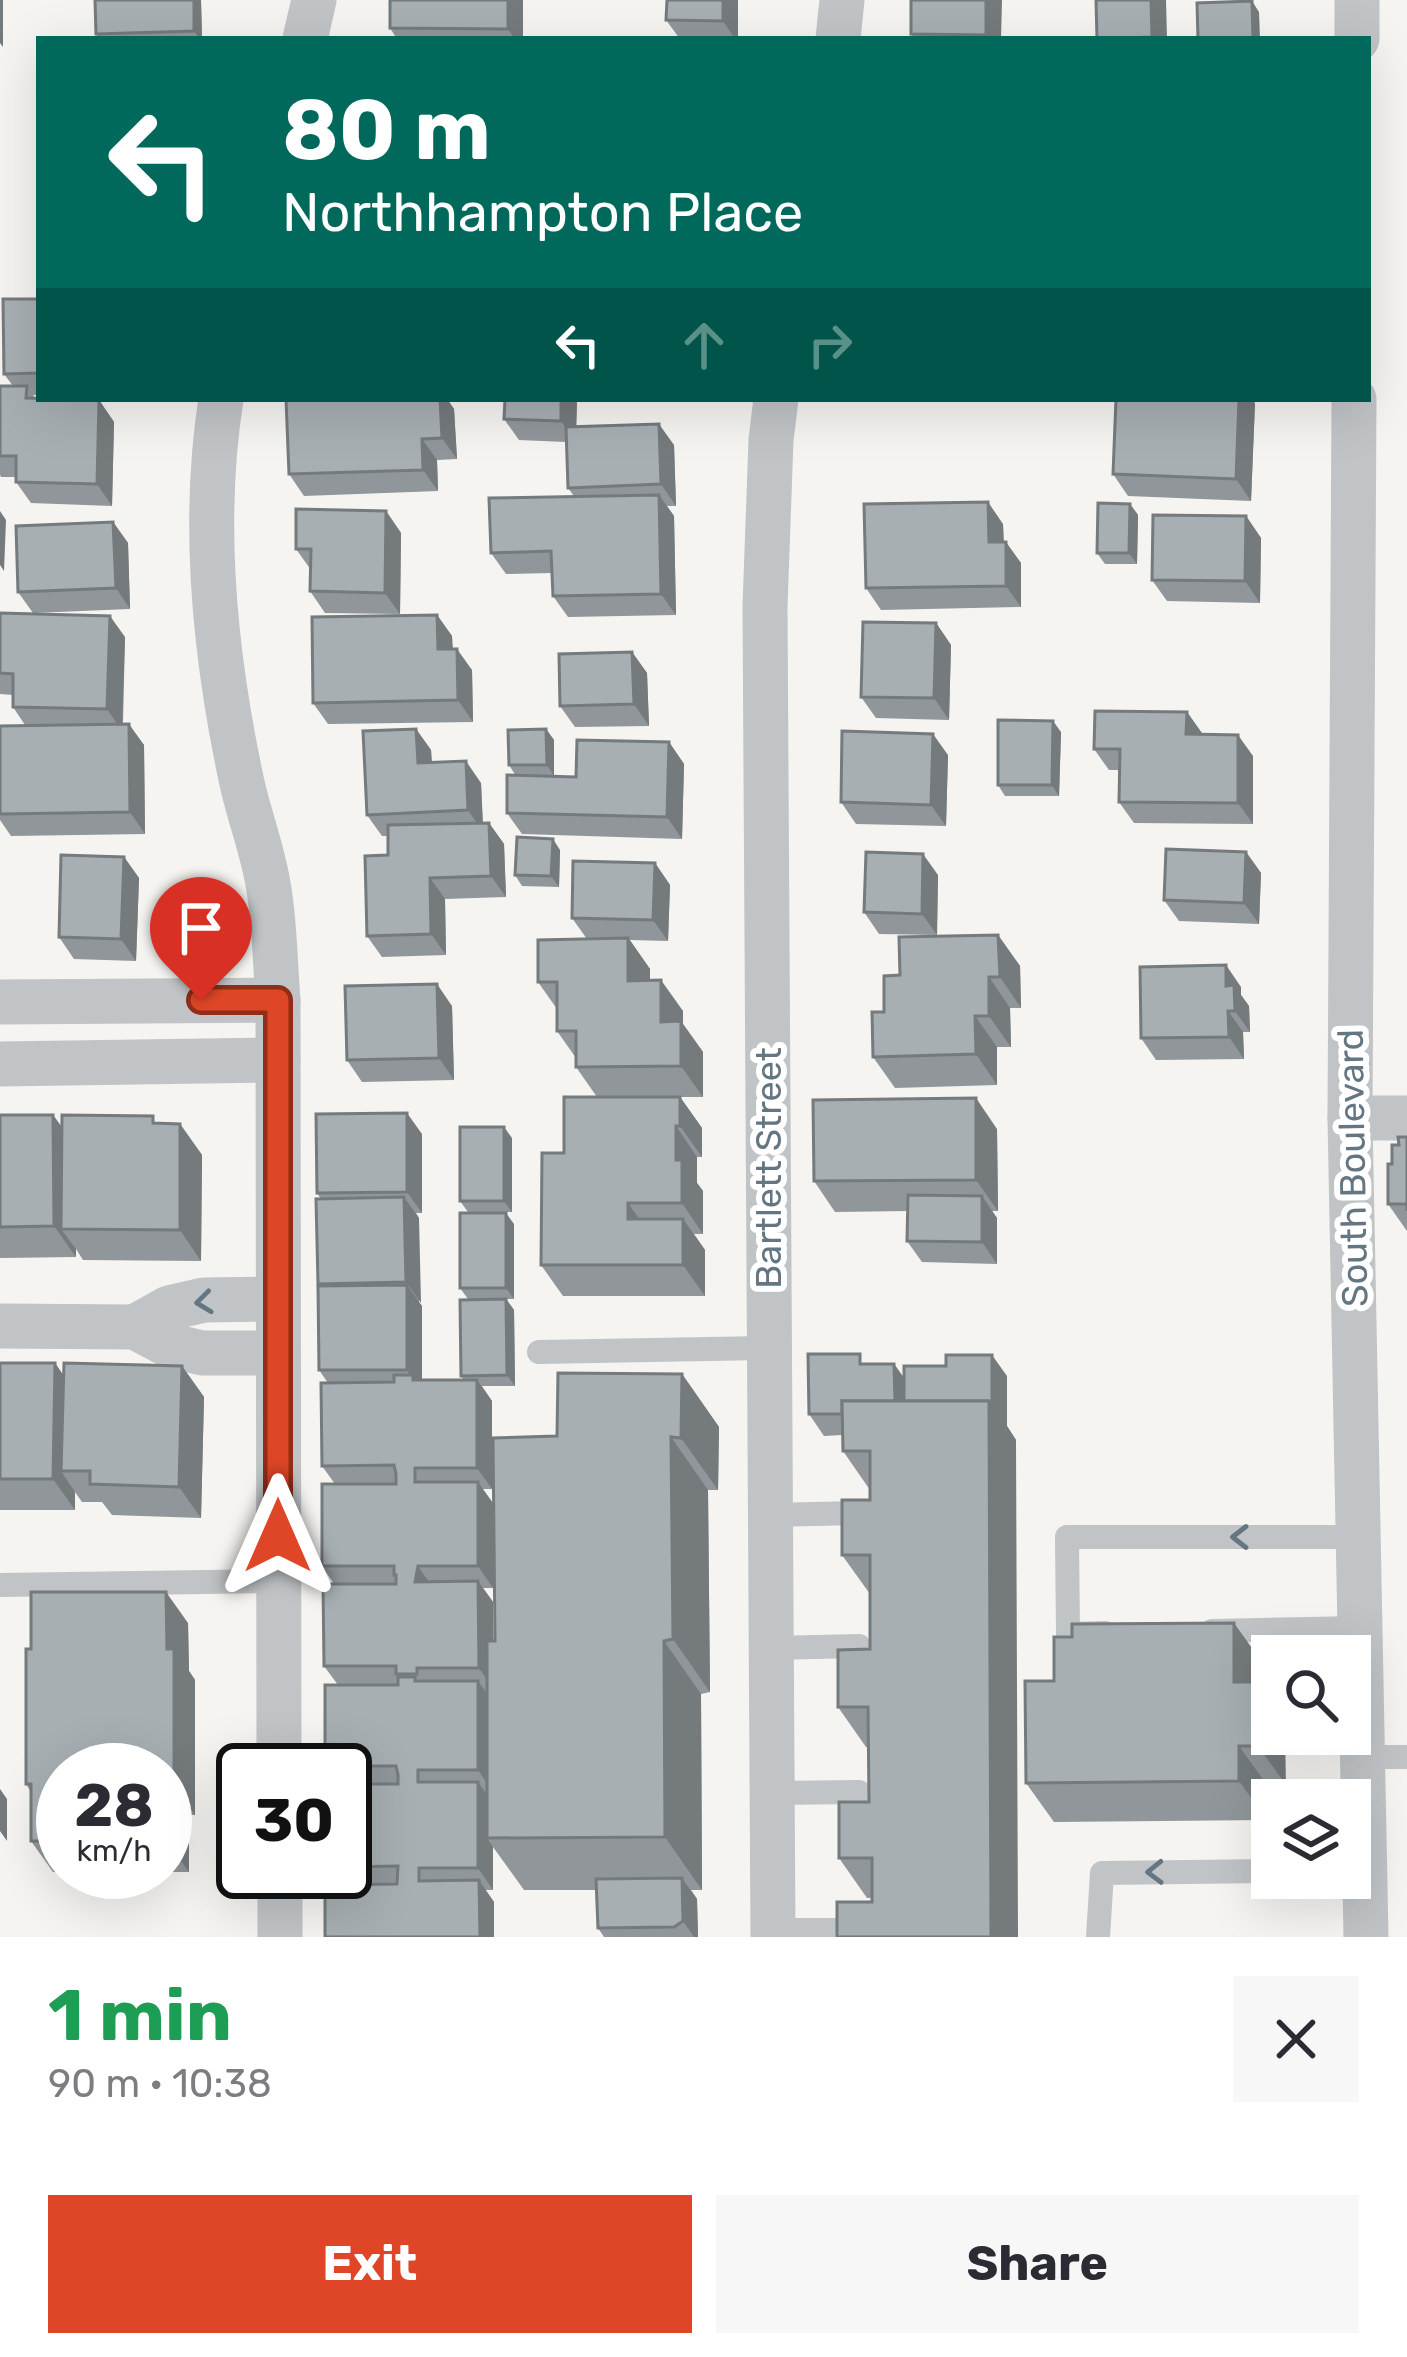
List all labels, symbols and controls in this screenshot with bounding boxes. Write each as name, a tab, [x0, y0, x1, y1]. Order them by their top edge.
text: 80 m	[282, 80, 491, 180]
icon: left	[84, 84, 240, 240]
text: Northhampton Place	[282, 181, 803, 245]
icon: left	[545, 312, 611, 378]
icon: ahead	[671, 312, 737, 378]
icon: right	[797, 312, 863, 378]
pin	[150, 877, 252, 1000]
icon: arrive	[168, 895, 234, 961]
street label: South Boulevard	[1329, 1029, 1376, 1307]
street label: Bartlett Street	[747, 1047, 790, 1289]
one-way arrow	[194, 1289, 213, 1315]
position arrow	[215, 1473, 341, 1599]
one-way arrow	[1230, 1524, 1248, 1550]
map controls	[1251, 1635, 1371, 1899]
button: search	[1251, 1635, 1371, 1755]
speed limit sign: 30	[216, 1743, 372, 1899]
text: 28	[74, 1770, 154, 1841]
button: layers	[1251, 1779, 1371, 1899]
text: km/h	[77, 1833, 151, 1869]
one-way arrow	[1145, 1859, 1164, 1885]
text: 1 min	[48, 1973, 232, 2058]
button: close	[1233, 1976, 1359, 2102]
text: 90 m · 10:38	[48, 2061, 272, 2107]
button: Exit	[48, 2195, 692, 2333]
button: Share	[716, 2195, 1359, 2333]

